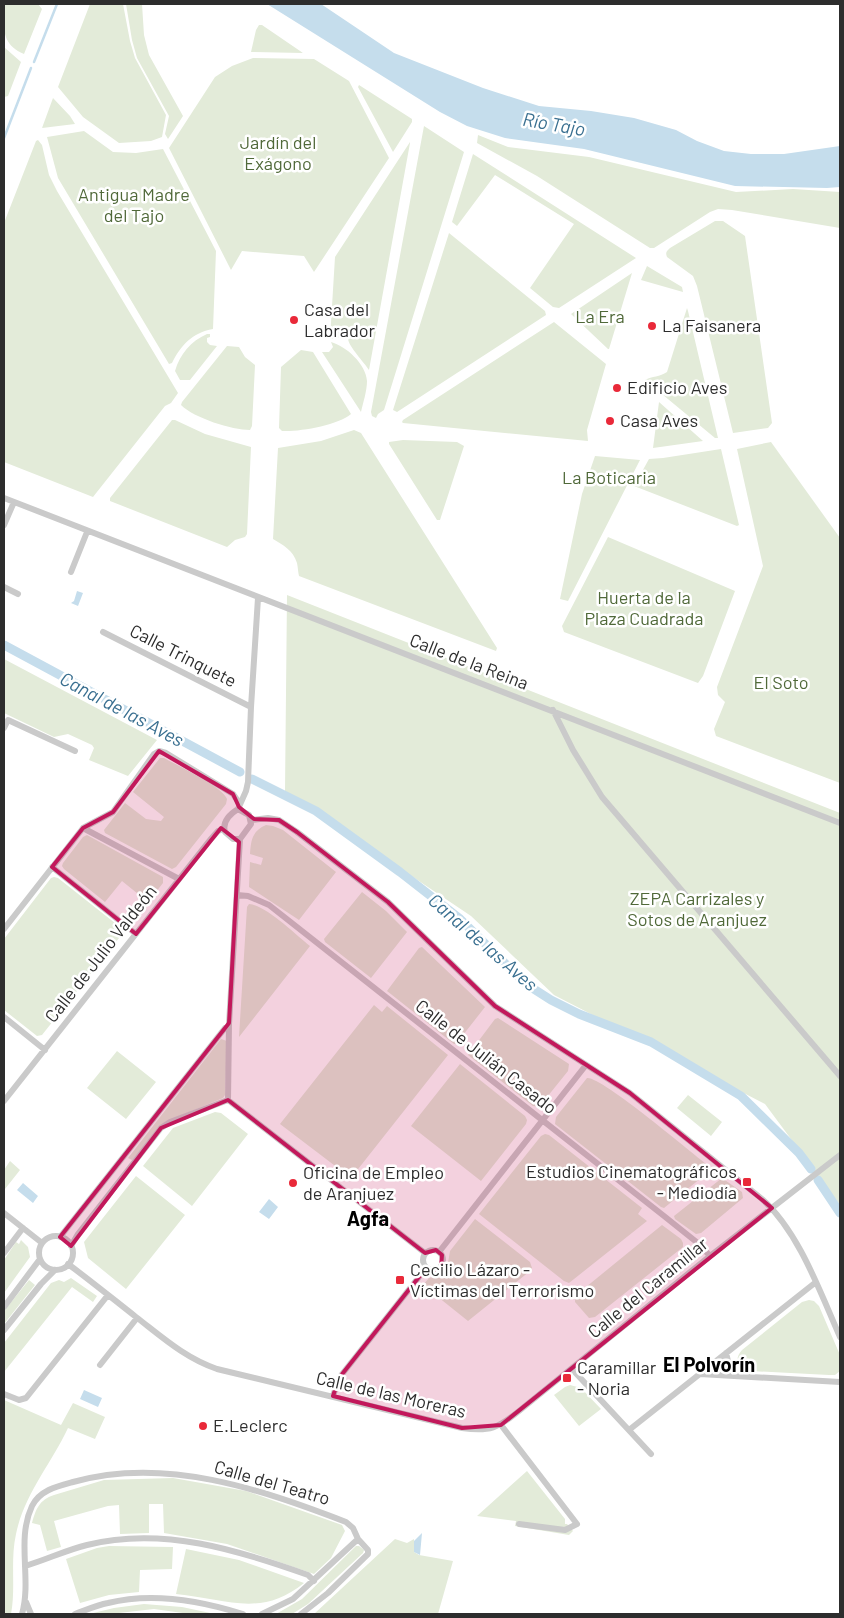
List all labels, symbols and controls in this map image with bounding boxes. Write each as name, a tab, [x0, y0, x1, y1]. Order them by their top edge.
water label: Río Tajo	[521, 107, 587, 140]
park label: Jardín del Exágono	[240, 131, 316, 174]
park label: Antigua Madre del Tajo	[78, 183, 190, 226]
place label: Casa del Labrador	[304, 298, 376, 341]
park label: La Era	[575, 305, 625, 327]
marker: Casa del Labrador	[288, 314, 300, 326]
place label: La Faisanera	[662, 314, 761, 336]
marker: La Faisanera	[646, 320, 658, 332]
place label: Edificio Aves	[627, 376, 727, 398]
marker: Edificio Aves	[611, 382, 623, 394]
place label: Casa Aves	[620, 409, 698, 431]
marker: Casa Aves	[604, 415, 616, 427]
park label: La Boticaria	[562, 466, 656, 488]
park label: Huerta de la Plaza Cuadrada	[584, 586, 704, 629]
street label: Calle Trinquete	[127, 619, 240, 691]
street label: Calle de la Reina	[407, 628, 532, 694]
water label: Canal de las Aves	[56, 666, 188, 751]
park label: El Soto	[754, 671, 808, 693]
street label: Calle de Julio Valdeón	[40, 880, 161, 1027]
park label: ZEPA Carrizales y Sotos de Aranjuez	[627, 887, 767, 930]
water label: Canal de las Aves	[424, 888, 543, 995]
street label: Calle de Julián Casado	[412, 994, 562, 1118]
place label: Estudios Cinematográficos - Mediodía	[526, 1160, 737, 1203]
place label: Oficina de Empleo de Aranjuez	[303, 1161, 444, 1204]
marker: Estudios Cinematográficos - Mediodía	[741, 1176, 753, 1188]
marker: Oficina de Empleo de Aranjuez	[287, 1177, 299, 1189]
district label: Agfa	[347, 1206, 389, 1230]
street label: Calle del Caramillar	[583, 1232, 712, 1342]
place label: Cecilio Lázaro - Víctimas del Terrorismo	[410, 1258, 594, 1301]
marker: Cecilio Lázaro - Víctimas del Terrorismo	[394, 1274, 406, 1286]
district label: El Polvorín	[663, 1352, 755, 1376]
place label: Caramillar - Noria	[577, 1356, 657, 1399]
street label: Calle de las Moreras	[314, 1366, 468, 1422]
marker: Caramillar - Noria	[561, 1372, 573, 1384]
place label: E.Leclerc	[213, 1414, 288, 1436]
marker: E.Leclerc	[197, 1420, 209, 1432]
street label: Calle del Teatro	[212, 1455, 333, 1509]

